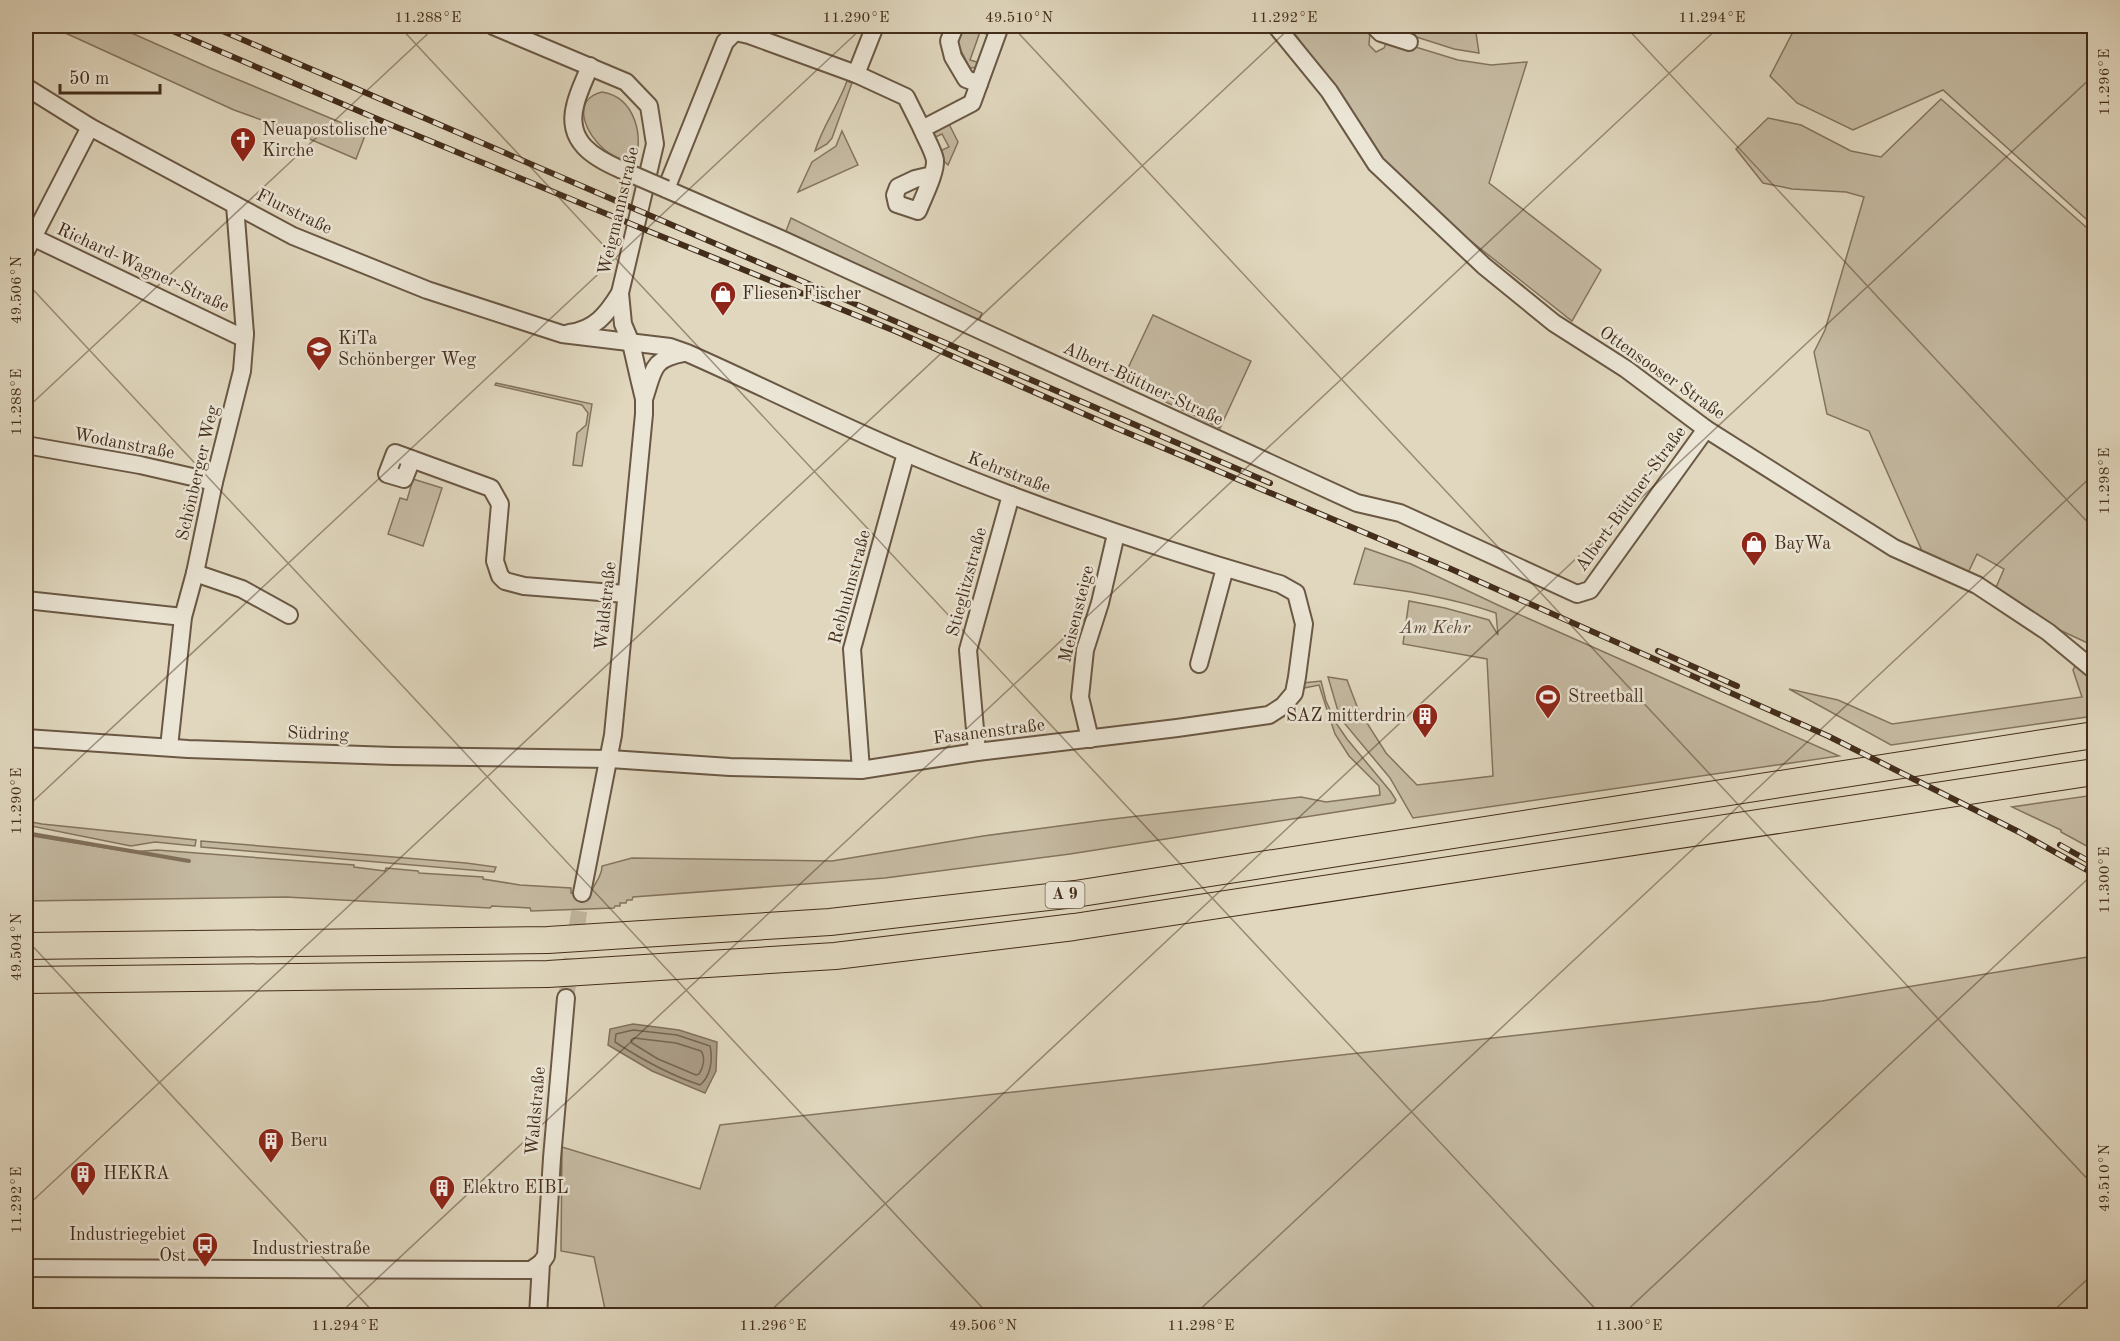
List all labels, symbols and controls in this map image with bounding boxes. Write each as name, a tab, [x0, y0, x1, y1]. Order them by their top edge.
text: 11.288°E	[395, 11, 461, 26]
text: 11.290°E	[823, 11, 889, 26]
text: 49.510°N	[985, 11, 1053, 26]
text: 11.292°E	[1251, 11, 1317, 26]
text: 11.294°E	[1679, 11, 1745, 26]
text: 11.296°E	[2098, 49, 2113, 115]
scale bar	[60, 57, 160, 95]
text: 50 m	[69, 70, 109, 88]
place label: Neuapostolische Kirche	[262, 121, 387, 160]
church icon: Neuapostolische Kirche	[228, 125, 258, 163]
street label: Weigmannstraße	[595, 145, 643, 277]
street label: Flurstraße	[253, 186, 335, 238]
street label: Richard-Wagner-Straße	[54, 220, 232, 316]
text: 49.506°N	[10, 256, 25, 324]
shop icon: Fliesen Fischer	[708, 279, 738, 317]
place label: Fliesen Fischer	[742, 285, 862, 303]
street label: Ottensooser Straße	[1596, 323, 1728, 423]
place label: KiTa Schönberger Weg	[338, 330, 477, 369]
school or university icon: KiTa Schönberger Weg	[304, 334, 334, 372]
street label: Albert-Büttner-Straße	[1060, 339, 1226, 429]
text: 11.288°E	[10, 369, 25, 435]
street label: Schönberger Weg	[174, 403, 222, 542]
street label: Albert-Büttner-Straße	[1572, 423, 1690, 575]
street label: Wodanstraße	[72, 425, 176, 463]
text: 11.298°E	[2098, 448, 2113, 514]
street label: Kehrstraße	[965, 449, 1053, 497]
street label: Stieglitzstraße	[944, 525, 990, 639]
street label: Rebhuhnstraße	[826, 528, 874, 646]
shop icon: BayWa	[1739, 529, 1769, 567]
place label: BayWa	[1774, 535, 1831, 553]
street label: Waldstraße	[592, 561, 620, 651]
street label: Meisensteige	[1056, 564, 1098, 664]
park label: Am Kehr	[1399, 619, 1472, 637]
sports icon: Streetball	[1533, 682, 1563, 720]
place label: Streetball	[1568, 688, 1644, 706]
building icon: SAZ mitterdrin	[1410, 701, 1440, 739]
place label: SAZ mitterdrin	[1286, 707, 1406, 725]
street label: Fasanenstraße	[932, 716, 1046, 748]
street label: Südring	[287, 724, 349, 744]
text: 11.290°E	[10, 768, 25, 834]
text: 11.300°E	[2098, 847, 2113, 913]
road number: A 9	[1046, 882, 1084, 908]
text: 49.504°N	[10, 913, 25, 981]
street label: Waldstraße	[523, 1066, 549, 1156]
building icon: Beru	[256, 1126, 286, 1164]
place label: Beru	[290, 1132, 328, 1150]
text: 49.510°N	[2098, 1144, 2113, 1212]
building icon: HEKRA	[68, 1159, 98, 1197]
place label: HEKRA	[103, 1165, 170, 1183]
text: 11.292°E	[10, 1167, 25, 1233]
building icon: Elektro EIBL	[427, 1173, 457, 1211]
place label: Elektro EIBL	[462, 1179, 569, 1197]
place label: Industriegebiet Ost	[69, 1226, 186, 1265]
bus stop icon: Industriegebiet Ost	[190, 1230, 220, 1268]
street label: Industriestraße	[252, 1240, 370, 1258]
text: 11.294°E	[312, 1319, 378, 1334]
text: 11.296°E	[740, 1319, 806, 1334]
text: 49.506°N	[949, 1319, 1017, 1334]
text: 11.298°E	[1168, 1319, 1234, 1334]
text: 11.300°E	[1596, 1319, 1662, 1334]

